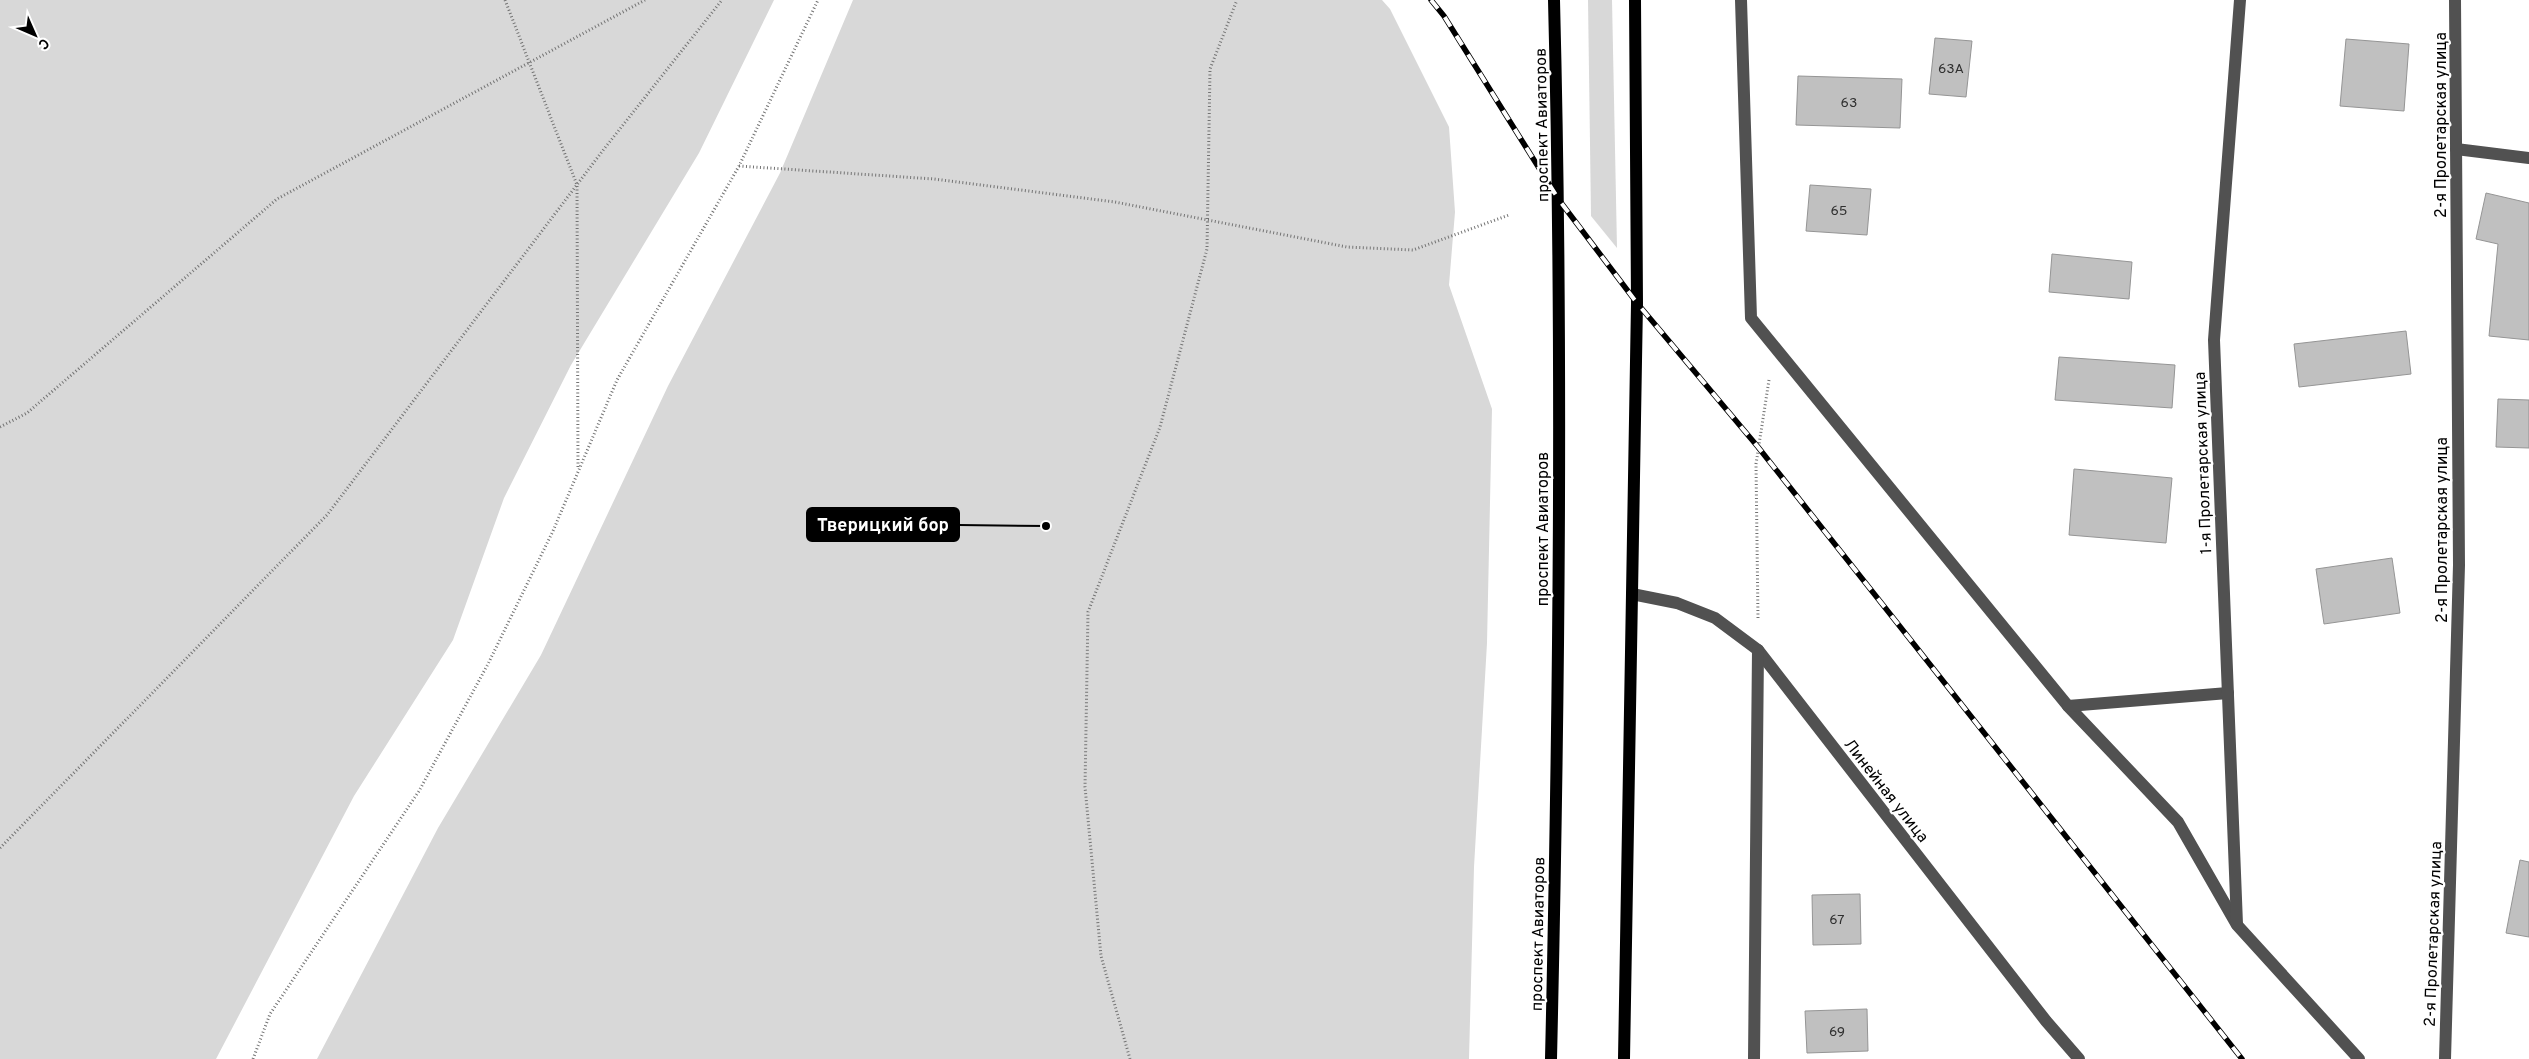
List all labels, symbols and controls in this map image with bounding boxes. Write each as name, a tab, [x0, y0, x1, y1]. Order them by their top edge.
north arrow	[10, 10, 60, 60]
street label: 2-я Пролетарская улица	[2432, 32, 2452, 218]
text: С	[34, 34, 52, 52]
street label: проспект Авиаторов	[1532, 48, 1554, 202]
house number: 63А	[1938, 61, 1964, 78]
house number: 63	[1841, 95, 1857, 112]
house number: 65	[1830, 203, 1848, 220]
street label: 1-я Пролетарская улица	[2191, 371, 2217, 555]
street label: 2-я Пролетарская улица	[2433, 437, 2453, 623]
street label: проспект Авиаторов	[1534, 452, 1554, 606]
callout: Тверицкий бор	[807, 508, 959, 541]
text: Тверицкий бор	[817, 515, 949, 538]
street label: Линейная улица	[1839, 735, 1932, 847]
street label: 2-я Пролетарская улица	[2421, 841, 2447, 1027]
street label: проспект Авиаторов	[1528, 857, 1550, 1011]
house number: 67	[1829, 912, 1845, 929]
house number: 69	[1829, 1024, 1845, 1041]

